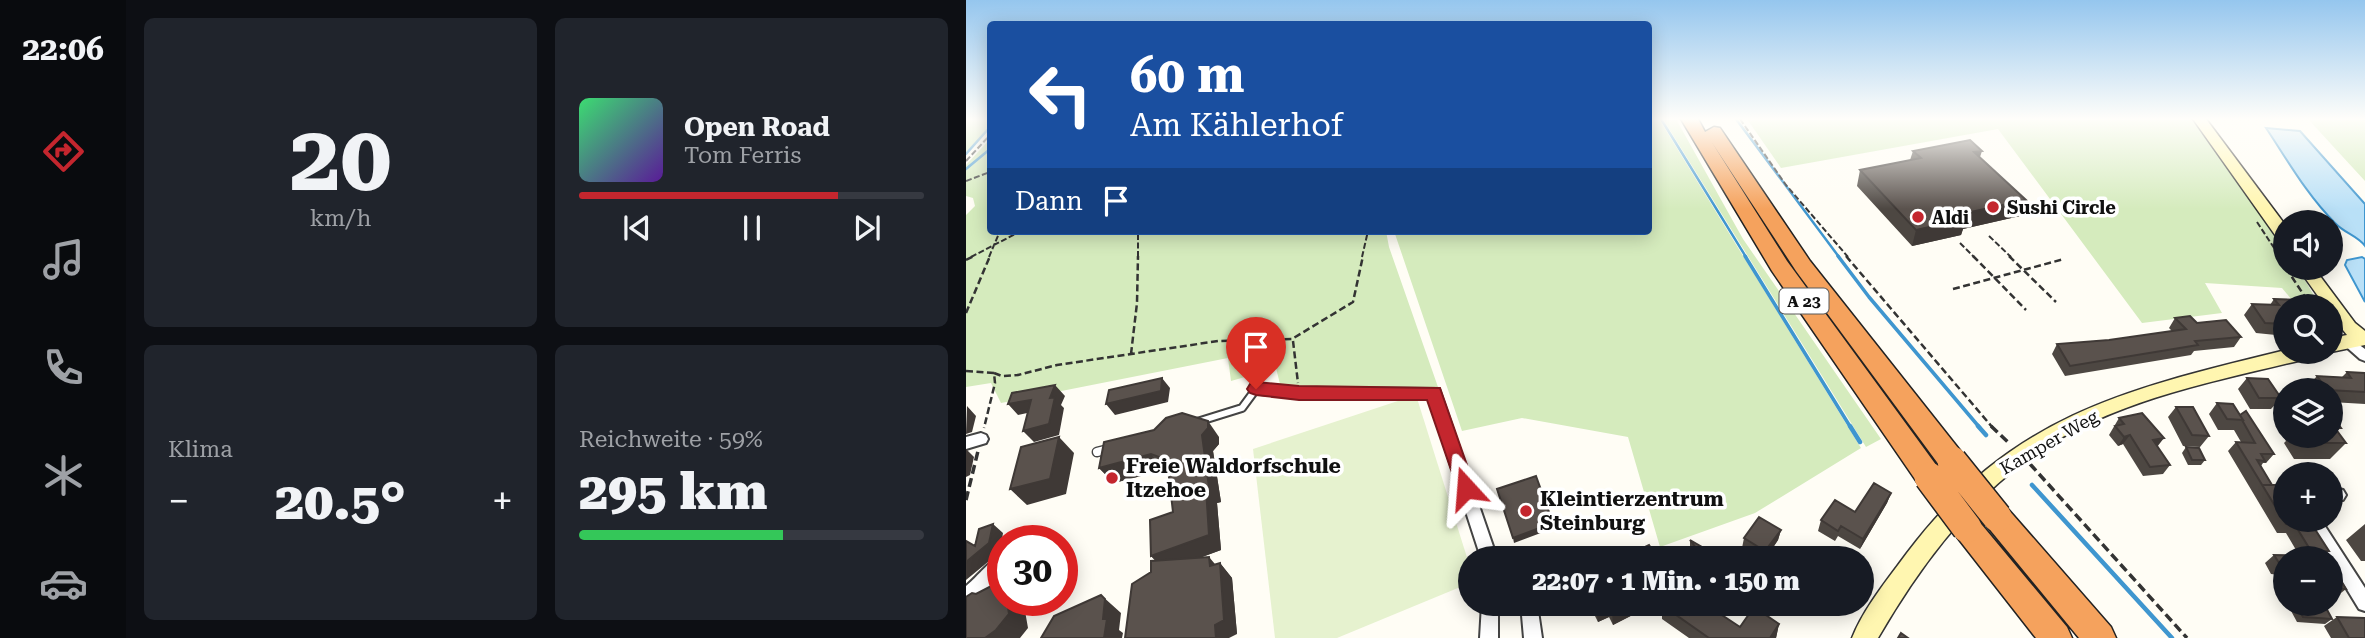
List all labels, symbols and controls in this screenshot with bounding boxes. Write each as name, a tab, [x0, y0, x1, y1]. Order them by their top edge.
text: 22:06	[22, 30, 104, 68]
text: 60 m	[1130, 47, 1245, 104]
icon: left	[1015, 49, 1106, 140]
text: 20	[290, 106, 391, 212]
text: Am Kählerhof	[1130, 106, 1343, 144]
text: Open Road	[684, 112, 830, 142]
icon: directions	[39, 127, 88, 176]
text: Tom Ferris	[684, 142, 801, 169]
icon: arrive	[1097, 182, 1135, 220]
text: Dann	[1015, 186, 1083, 216]
place label: Sushi Circle	[2007, 197, 2116, 218]
marker: Sushi Circle	[1985, 199, 2001, 215]
text: km/h	[310, 205, 371, 232]
place label: Aldi	[1932, 207, 1969, 228]
icon: previous	[618, 209, 656, 247]
icon: pause	[733, 209, 771, 247]
icon: next	[848, 209, 886, 247]
marker: Aldi	[1910, 209, 1926, 225]
map controls	[2273, 210, 2343, 616]
button: sound	[2273, 210, 2343, 280]
icon: music	[39, 235, 88, 284]
road number: A 23	[1780, 288, 1828, 314]
button: search	[2273, 294, 2343, 364]
pin	[1226, 317, 1286, 389]
icon: arrive	[1237, 328, 1275, 366]
icon: phone	[39, 343, 88, 392]
button: layers	[2273, 378, 2343, 448]
street label: Kamper Weg	[1996, 405, 2103, 479]
text: Reichweite · 59%	[579, 426, 763, 453]
text: Klima	[168, 436, 233, 463]
icon: climate	[39, 451, 88, 500]
position arrow	[1429, 451, 1503, 525]
place label: Freie Waldorfschule Itzehoe	[1126, 454, 1341, 502]
text: 295 km	[579, 461, 767, 522]
button: +	[2273, 462, 2343, 532]
marker: Freie Waldorfschule Itzehoe	[1104, 470, 1120, 486]
text: 20.5°	[275, 471, 406, 532]
text: −	[168, 479, 189, 523]
text: +	[492, 479, 513, 523]
place label: Kleintierzentrum Steinburg	[1540, 487, 1724, 535]
marker: Kleintierzentrum Steinburg	[1518, 503, 1534, 519]
speed limit sign: 30	[987, 525, 1078, 616]
button: −	[2273, 546, 2343, 616]
icon: car	[39, 559, 88, 608]
text: 22:07 · 1 Min. · 150 m	[1532, 566, 1800, 596]

